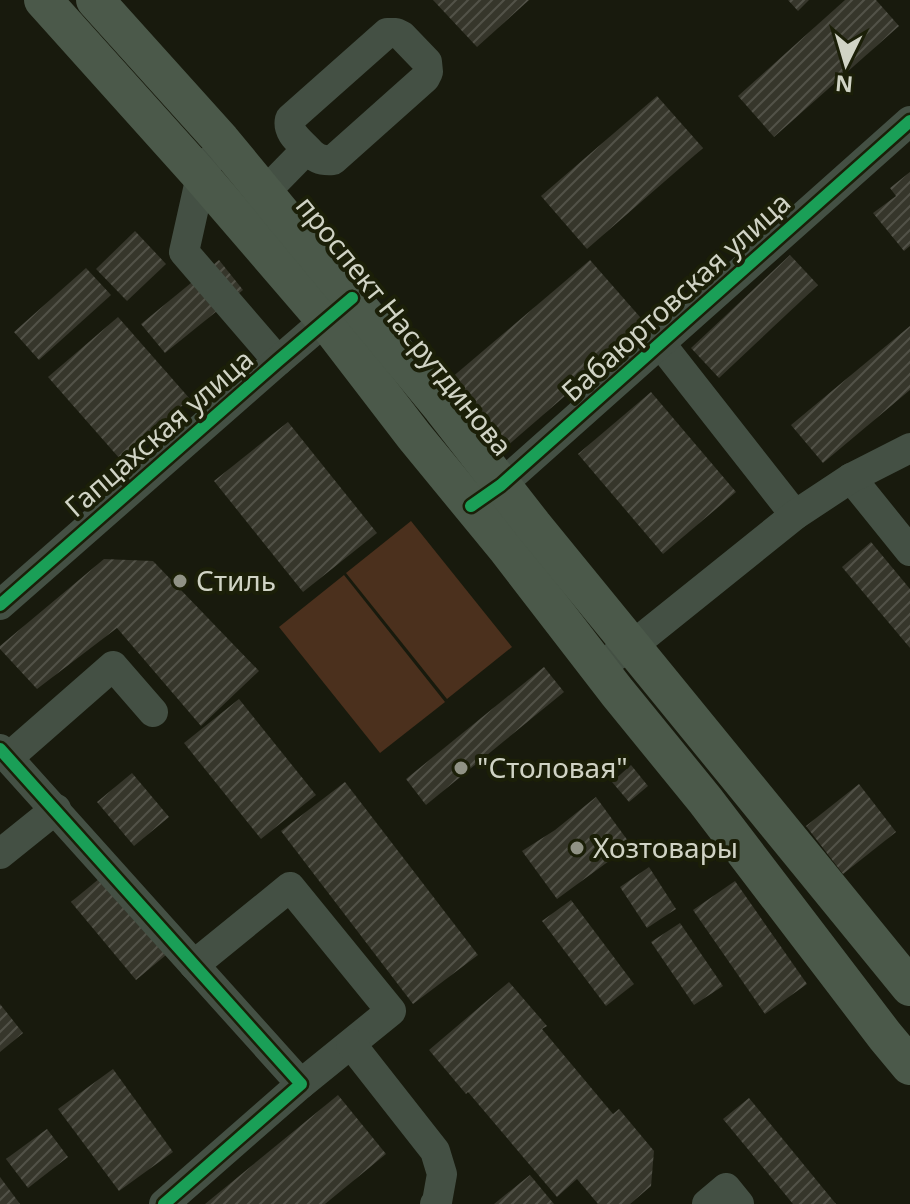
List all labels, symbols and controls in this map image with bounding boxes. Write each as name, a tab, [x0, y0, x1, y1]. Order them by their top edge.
north arrow	[806, 24, 886, 104]
text: N	[834, 69, 854, 101]
street label: Бабаюртовская улица	[553, 183, 798, 409]
street label: проспект Насрутдинова	[288, 187, 522, 463]
street label: Гапцахская улица	[56, 340, 261, 525]
place label: Стиль	[196, 561, 276, 599]
marker: Стиль	[171, 572, 189, 590]
place label: "Столовая"	[477, 748, 628, 786]
marker: "Столовая"	[452, 759, 470, 777]
place label: Хозтовары	[593, 828, 738, 866]
marker: Хозтовары	[568, 839, 586, 857]

